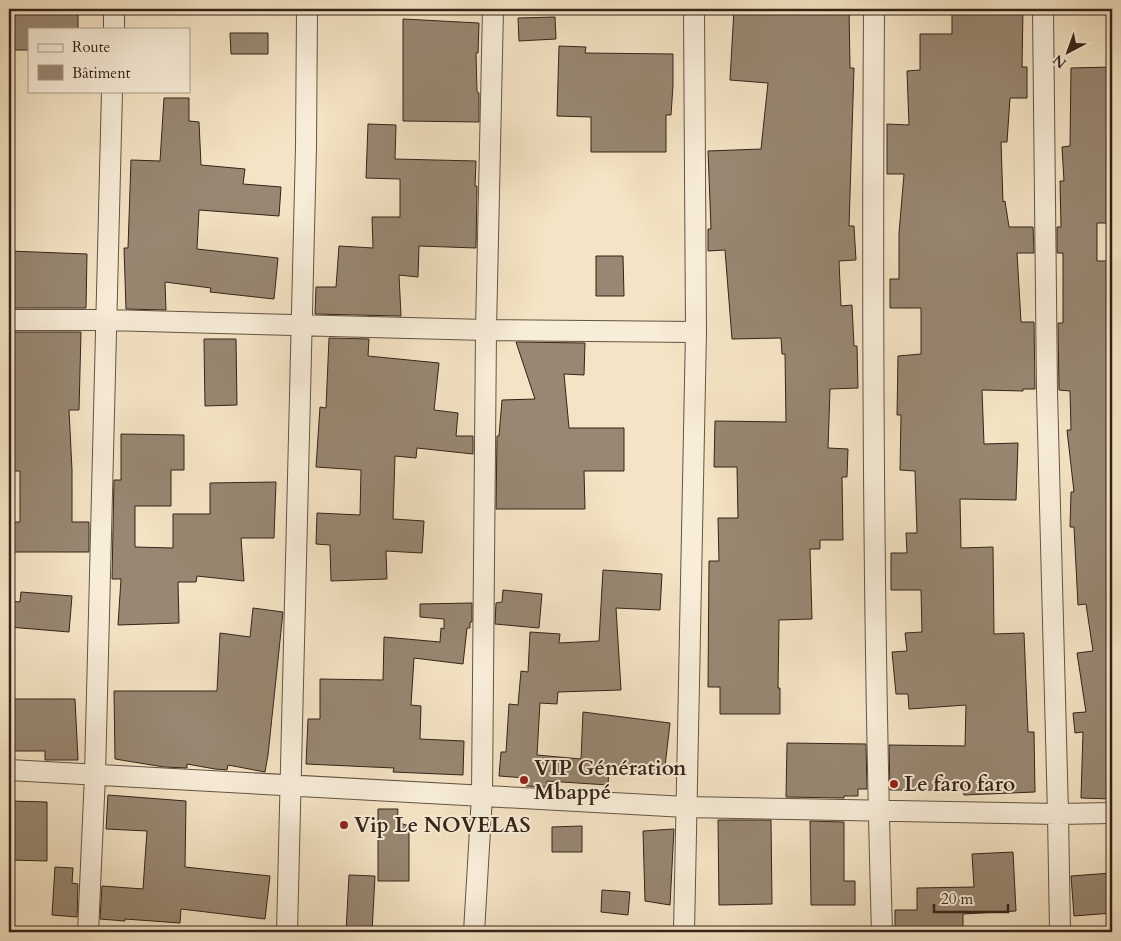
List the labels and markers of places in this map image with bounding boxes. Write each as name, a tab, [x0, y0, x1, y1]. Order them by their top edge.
place label: VIP Génération Mbappé	[534, 754, 687, 807]
place label: Le faro faro	[904, 770, 1015, 799]
marker: VIP Génération Mbappé	[518, 774, 530, 786]
marker: Le faro faro	[888, 778, 900, 790]
place label: Vip Le NOVELAS	[354, 811, 531, 840]
marker: Vip Le NOVELAS	[338, 819, 350, 831]

